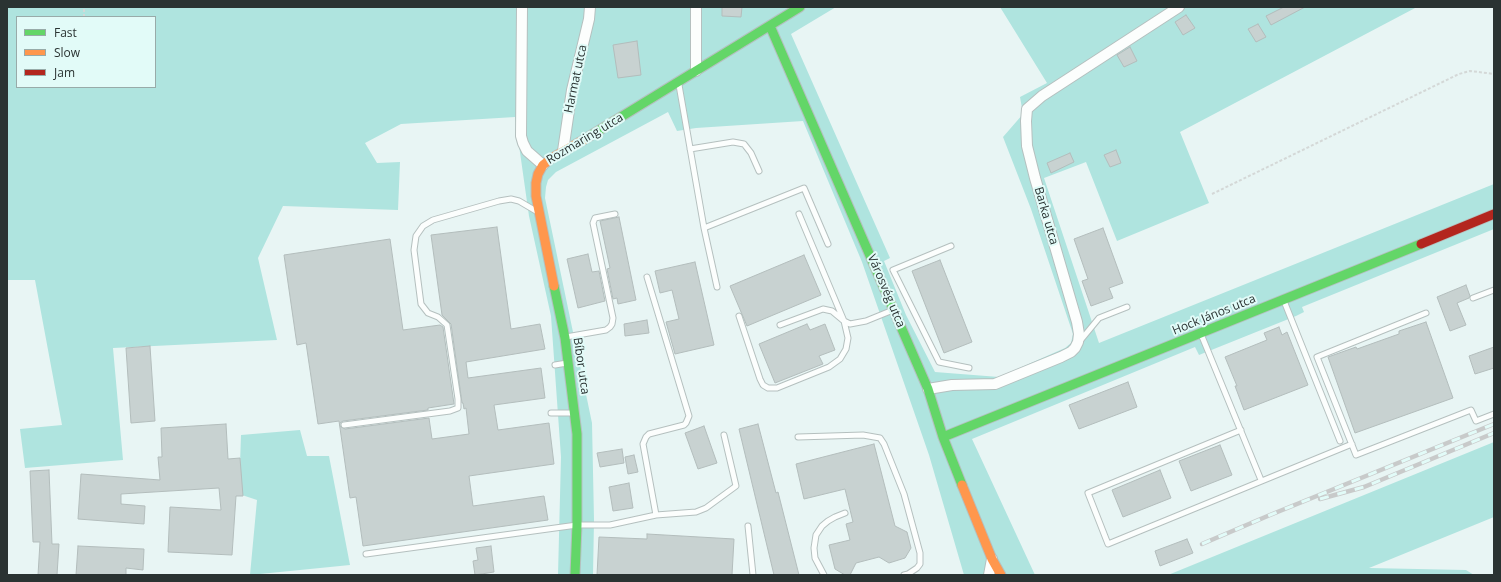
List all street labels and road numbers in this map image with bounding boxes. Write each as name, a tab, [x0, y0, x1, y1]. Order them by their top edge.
street label: Harmat utca	[562, 43, 590, 115]
street label: Rozmaring utca	[544, 110, 626, 168]
street label: Barka utca	[1031, 185, 1061, 247]
street label: Városvég utca	[864, 252, 908, 330]
street label: Hock János utca	[1170, 292, 1258, 338]
street label: Bíbor utca	[570, 337, 592, 395]

